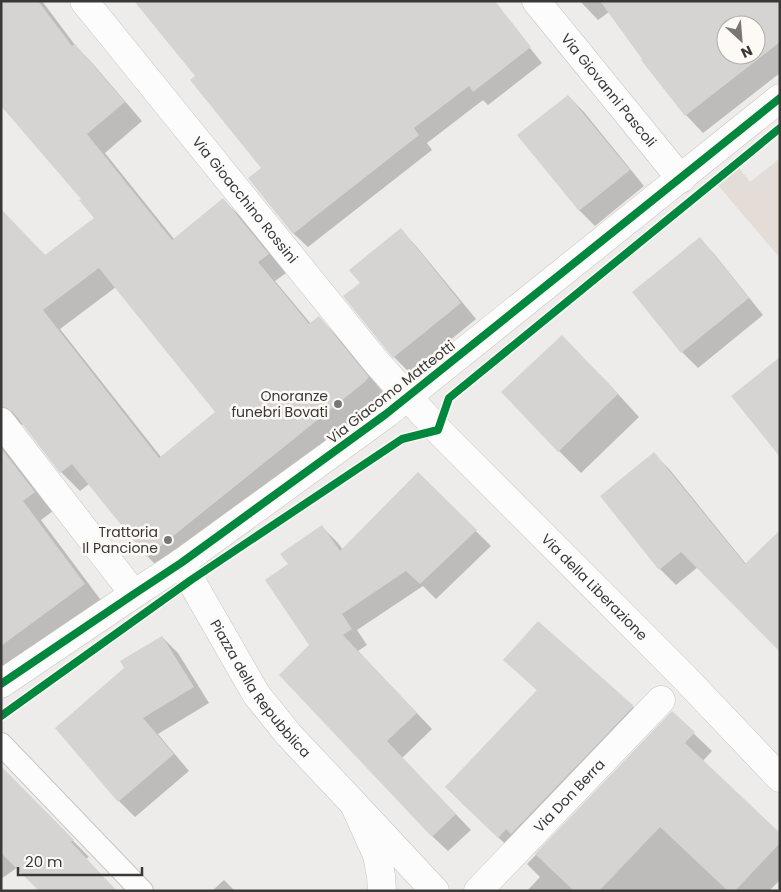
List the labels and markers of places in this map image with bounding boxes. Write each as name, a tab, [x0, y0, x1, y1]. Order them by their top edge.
place label: Onoranze funebri Bovati	[232, 386, 328, 422]
marker: Onoranze funebri Bovati	[332, 398, 344, 410]
place label: Trattoria Il Pancione	[82, 522, 158, 558]
marker: Trattoria Il Pancione	[162, 534, 174, 546]

